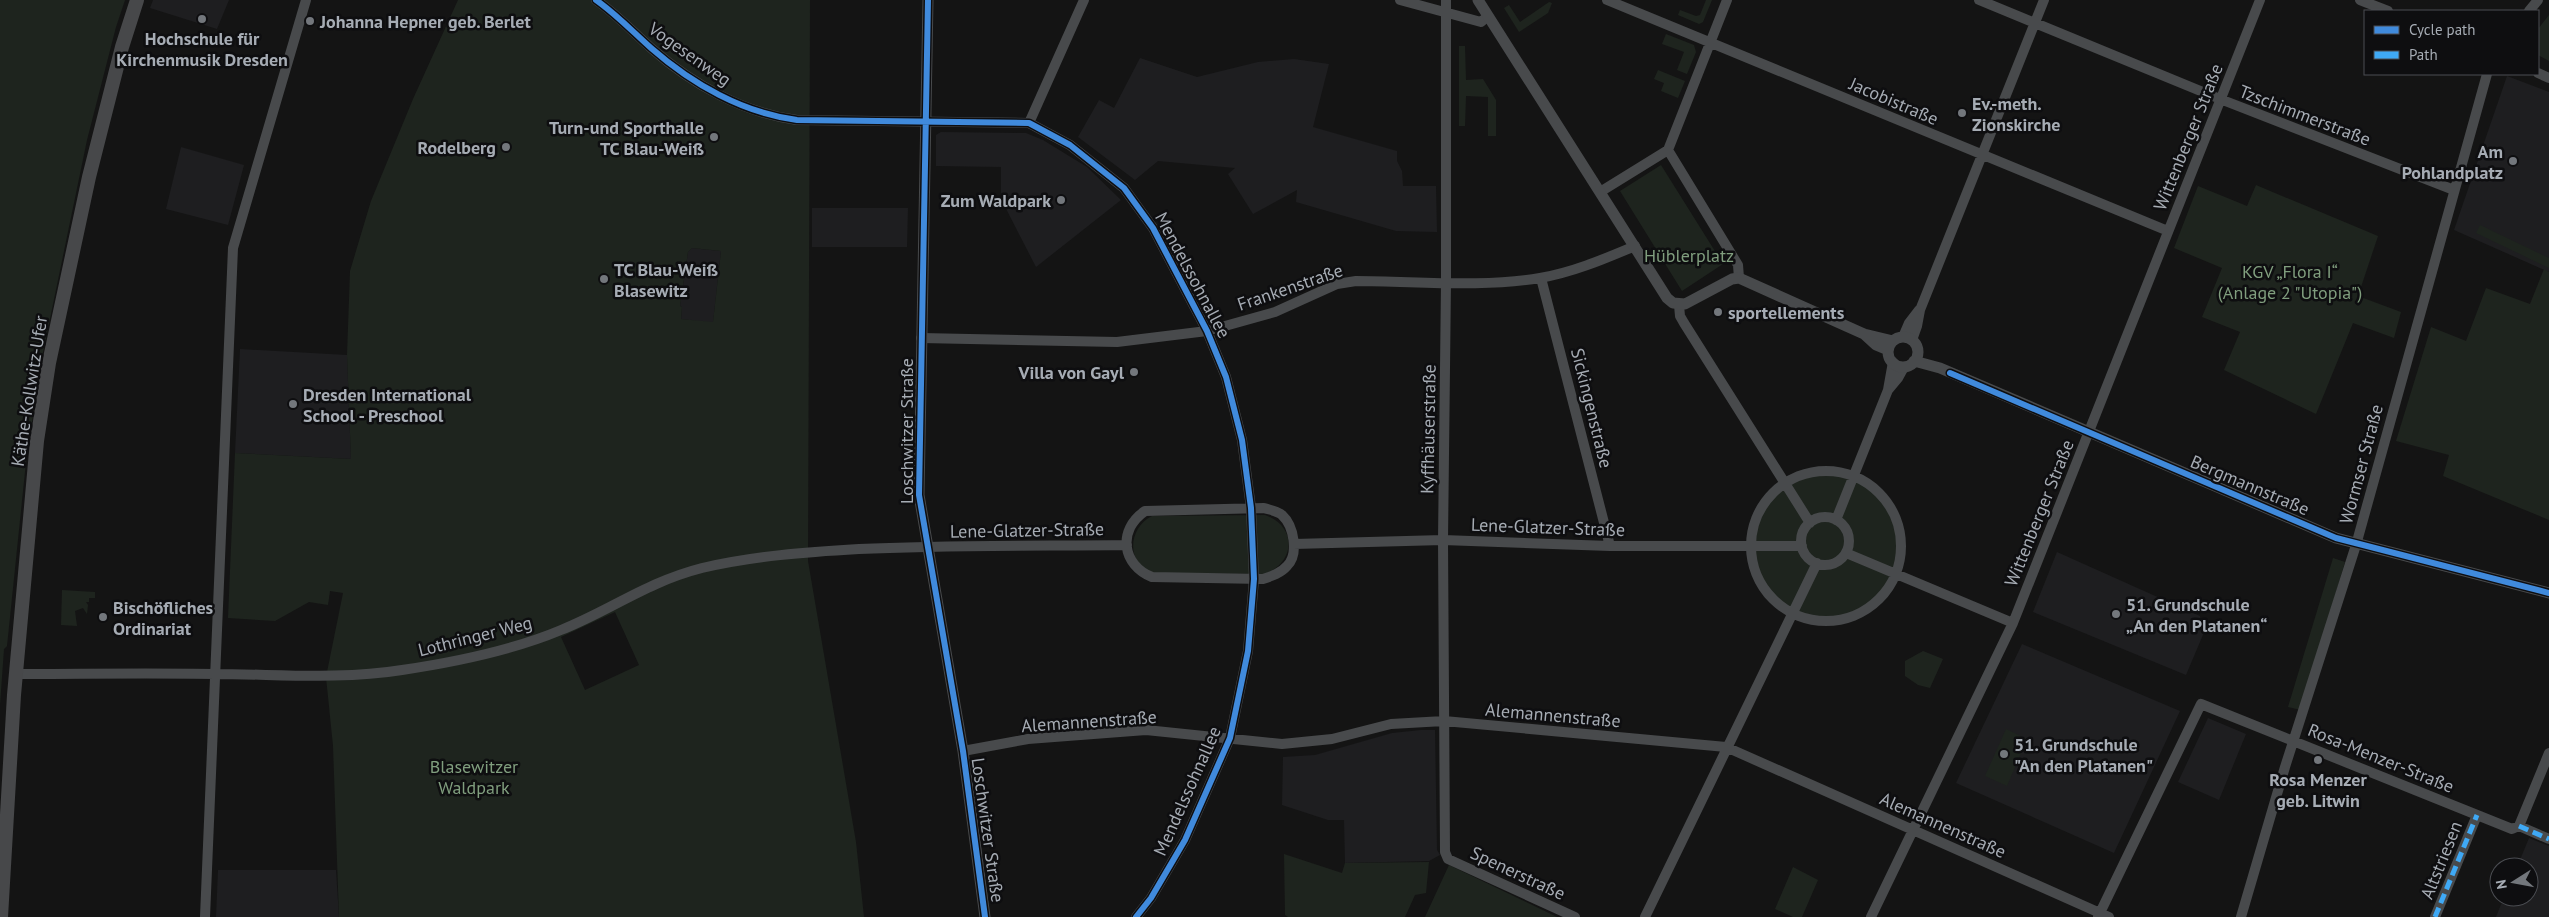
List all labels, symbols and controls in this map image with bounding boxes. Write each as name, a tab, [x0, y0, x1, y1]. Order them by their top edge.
place label: Johanna Hepner geb. Berlet	[319, 10, 531, 33]
legend	[2364, 10, 2539, 75]
marker: Hochschule für Kirchenmusik Dresden	[196, 13, 208, 25]
marker: Johanna Hepner geb. Berlet	[304, 15, 316, 27]
street label: Vogesenweg	[643, 17, 736, 91]
text: Cycle path	[2409, 20, 2475, 39]
place label: Hochschule für Kirchenmusik Dresden	[116, 27, 288, 71]
text: Path	[2409, 45, 2438, 64]
street label: Wittenberger Straße	[2148, 60, 2228, 214]
street label: Jacobistraße	[1845, 72, 1942, 130]
street label: Tzschimmerstraße	[2236, 79, 2374, 151]
place label: Ev.-meth. Zionskirche	[1972, 92, 2060, 136]
marker: Ev.-meth. Zionskirche	[1956, 107, 1968, 119]
place label: Turn-und Sporthalle TC Blau-Weiß	[549, 116, 704, 160]
marker: Turn-und Sporthalle TC Blau-Weiß	[708, 131, 720, 143]
place label: Rodelberg	[417, 136, 496, 159]
place label: Am Pohlandplatz	[2402, 140, 2503, 184]
marker: Rodelberg	[500, 141, 512, 153]
marker: Am Pohlandplatz	[2507, 155, 2519, 167]
place label: Zum Waldpark	[941, 189, 1051, 212]
marker: Zum Waldpark	[1055, 194, 1067, 206]
street label: Mendelssohnallee	[1150, 208, 1236, 342]
park label: Hüblerplatz	[1644, 244, 1734, 267]
place label: TC Blau-Weiß Blasewitz	[614, 258, 718, 302]
street label: Frankenstraße	[1234, 258, 1346, 316]
park label: KGV „Flora I“ (Anlage 2 "Utopia")	[2218, 260, 2362, 304]
marker: TC Blau-Weiß Blasewitz	[598, 273, 610, 285]
place label: sportellements	[1728, 301, 1845, 324]
marker: sportellements	[1712, 306, 1724, 318]
street label: Käthe-Kollwitz-Ufer	[6, 314, 52, 468]
street label: Sickingenstraße	[1566, 346, 1618, 470]
street label: Loschwitzer Straße	[895, 358, 918, 504]
place label: Villa von Gayl	[1018, 361, 1125, 384]
street label: Kyffhäuserstraße	[1415, 364, 1441, 494]
marker: Villa von Gayl	[1128, 366, 1140, 378]
place label: Dresden International School - Preschool	[303, 383, 472, 427]
marker: Dresden International School - Preschool	[287, 398, 299, 410]
street label: Wormser Straße	[2334, 402, 2388, 526]
street label: Wittenberger Straße	[1999, 436, 2079, 590]
street label: Bergmannstraße	[2187, 450, 2313, 520]
street label: Lene-Glatzer-Straße	[1471, 513, 1625, 541]
street label: Lene-Glatzer-Straße	[950, 517, 1104, 543]
place label: 51. Grundschule „An den Platanen“	[2126, 593, 2267, 637]
place label: Bischöfliches Ordinariat	[113, 596, 214, 640]
marker: 51. Grundschule „An den Platanen“	[2110, 608, 2122, 620]
marker: Bischöfliches Ordinariat	[97, 611, 109, 623]
street label: Lothringer Weg	[416, 611, 534, 661]
street label: Alemannenstraße	[1484, 698, 1622, 732]
street label: Alemannenstraße	[1021, 705, 1157, 737]
street label: Rosa-Menzer-Straße	[2305, 718, 2457, 798]
street label: Mendelssohnallee	[1148, 723, 1226, 859]
place label: 51. Grundschule "An den Platanen"	[2014, 733, 2153, 777]
marker: 51. Grundschule "An den Platanen"	[1998, 748, 2010, 760]
marker: Rosa Menzer geb. Litwin	[2312, 754, 2324, 766]
park label: Blasewitzer Waldpark	[430, 755, 518, 799]
street label: Loschwitzer Straße	[966, 756, 1010, 904]
place label: Rosa Menzer geb. Litwin	[2269, 768, 2367, 812]
street label: Alemannenstraße	[1876, 787, 2010, 863]
street label: Altstriesen	[2415, 818, 2467, 902]
street label: Spenerstraße	[1467, 841, 1569, 905]
north arrow	[2489, 857, 2539, 907]
text: N	[2492, 878, 2511, 891]

